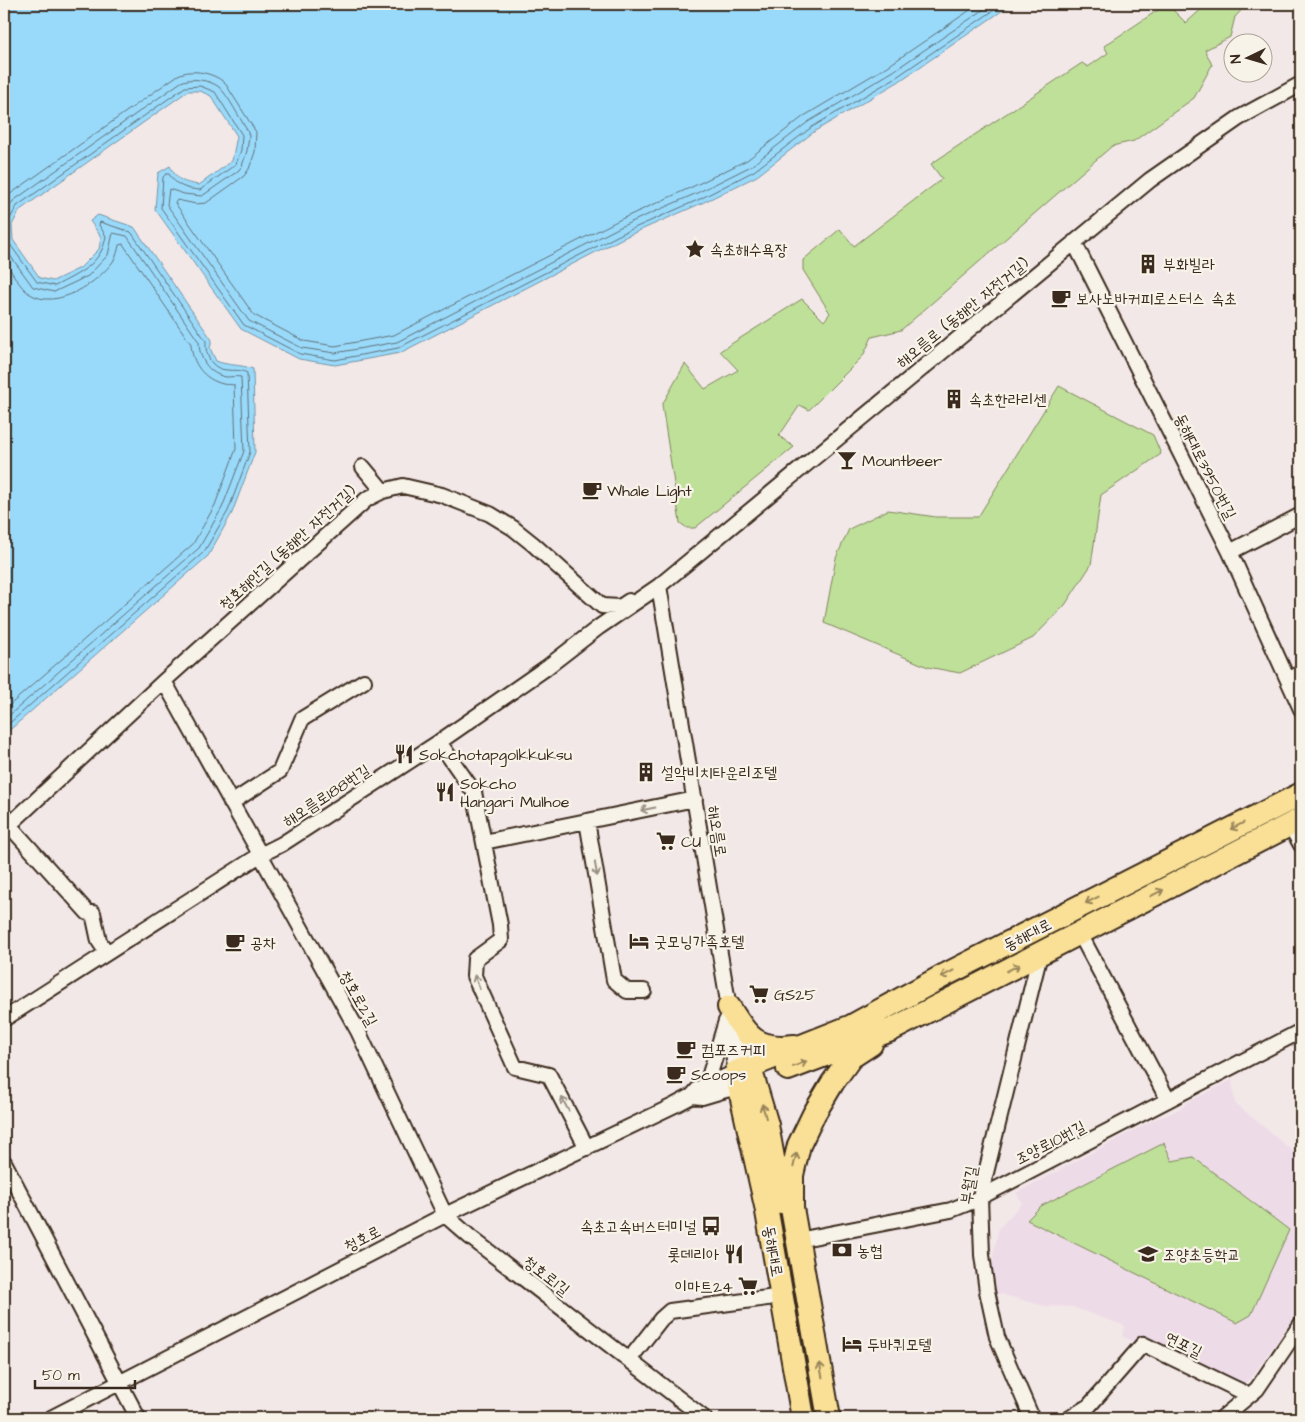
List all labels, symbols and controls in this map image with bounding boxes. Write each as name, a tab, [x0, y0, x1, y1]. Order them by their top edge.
north arrow	[1222, 32, 1272, 82]
text: N	[1226, 54, 1246, 64]
place icon: 속초해수욕장	[684, 238, 706, 260]
place label: 속초해수욕장	[710, 239, 787, 261]
street label: 해오름로 (동해안 자전거길)	[892, 252, 1034, 373]
building icon: 부화빌라	[1137, 253, 1159, 275]
place label: 부화빌라	[1163, 254, 1215, 276]
cafe icon: 보사노바커피로스터스 속초	[1050, 287, 1072, 309]
place label: 보사노바커피로스터스 속초	[1076, 288, 1237, 310]
building icon: 속초한라리센	[943, 388, 965, 410]
place label: 속초한라리센	[969, 389, 1046, 411]
street label: 동해대로3950번길	[1169, 410, 1241, 523]
bar icon: Mountbeer	[836, 449, 858, 471]
place label: Mountbeer	[862, 450, 942, 472]
cafe icon: Whale Light	[581, 479, 603, 501]
street label: 청호해안길 (동해안 자전거길)	[214, 480, 361, 615]
place label: Whale Light	[607, 480, 692, 503]
restaurant icon: Sokchotapgolkkuksu	[393, 743, 415, 765]
place label: Sokchotapgolkkuksu	[419, 744, 572, 767]
street label: 해오름로188번길	[279, 759, 375, 832]
building icon: 설악비치타운리조텔	[635, 761, 657, 783]
place label: 설악비치타운리조텔	[661, 762, 777, 784]
place label: Sokcho Hangari Mulhoe	[460, 773, 570, 814]
restaurant icon: Sokcho Hangari Mulhoe	[434, 781, 456, 803]
one-way arrow	[640, 804, 656, 814]
street label: 해오름로	[702, 804, 732, 858]
one-way arrow	[1230, 822, 1245, 831]
supermarket icon: CU	[655, 830, 677, 852]
place label: CU	[681, 831, 701, 853]
one-way arrow	[591, 860, 601, 876]
one-way arrow	[1149, 888, 1164, 898]
one-way arrow	[1085, 896, 1100, 905]
street label: 동해대로	[1000, 913, 1055, 956]
hotel icon: 굿모닝가족호텔	[628, 930, 650, 952]
cafe icon: 공차	[224, 931, 246, 953]
place label: 굿모닝가족호텔	[654, 931, 744, 953]
place label: 공차	[250, 932, 276, 954]
one-way arrow	[1005, 963, 1020, 972]
street label: 청호로2길	[334, 967, 383, 1030]
one-way arrow	[940, 969, 955, 979]
one-way arrow	[472, 974, 481, 990]
supermarket icon: GS25	[748, 983, 770, 1005]
place label: GS25	[774, 984, 817, 1006]
cafe icon: 컴포즈커피	[675, 1038, 697, 1060]
place label: 컴포즈커피	[701, 1039, 765, 1061]
one-way arrow	[792, 1059, 808, 1068]
cafe icon: Scoops	[665, 1063, 687, 1085]
place label: Scoops	[691, 1064, 746, 1086]
one-way arrow	[560, 1097, 570, 1112]
one-way arrow	[758, 1104, 768, 1120]
street label: 조양로10번길	[1011, 1116, 1090, 1170]
one-way arrow	[791, 1152, 800, 1168]
street label: 부월길	[955, 1164, 983, 1206]
bus stop icon: 속초고속버스터미널	[700, 1215, 722, 1237]
place label: 속초고속버스터미널	[580, 1216, 696, 1238]
street label: 청호로	[340, 1220, 385, 1257]
street label: 동해대로	[758, 1224, 788, 1278]
bank icon: 농협	[831, 1239, 853, 1261]
place label: 농협	[857, 1240, 883, 1262]
restaurant icon: 롯데리아	[723, 1243, 745, 1265]
school or university icon: 조양초등학교	[1137, 1243, 1159, 1265]
place label: 롯데리아	[668, 1244, 719, 1266]
place label: 조양초등학교	[1163, 1244, 1240, 1266]
street label: 청호로1길	[519, 1251, 574, 1301]
supermarket icon: 이마트24	[737, 1275, 759, 1297]
place label: 이마트24	[674, 1276, 733, 1298]
street label: 연포길	[1161, 1327, 1206, 1363]
hotel icon: 두바퀴모텔	[841, 1333, 863, 1355]
place label: 두바퀴모텔	[867, 1334, 932, 1356]
scale bar	[35, 1357, 135, 1389]
one-way arrow	[815, 1363, 825, 1379]
text: 50 m	[42, 1365, 80, 1386]

